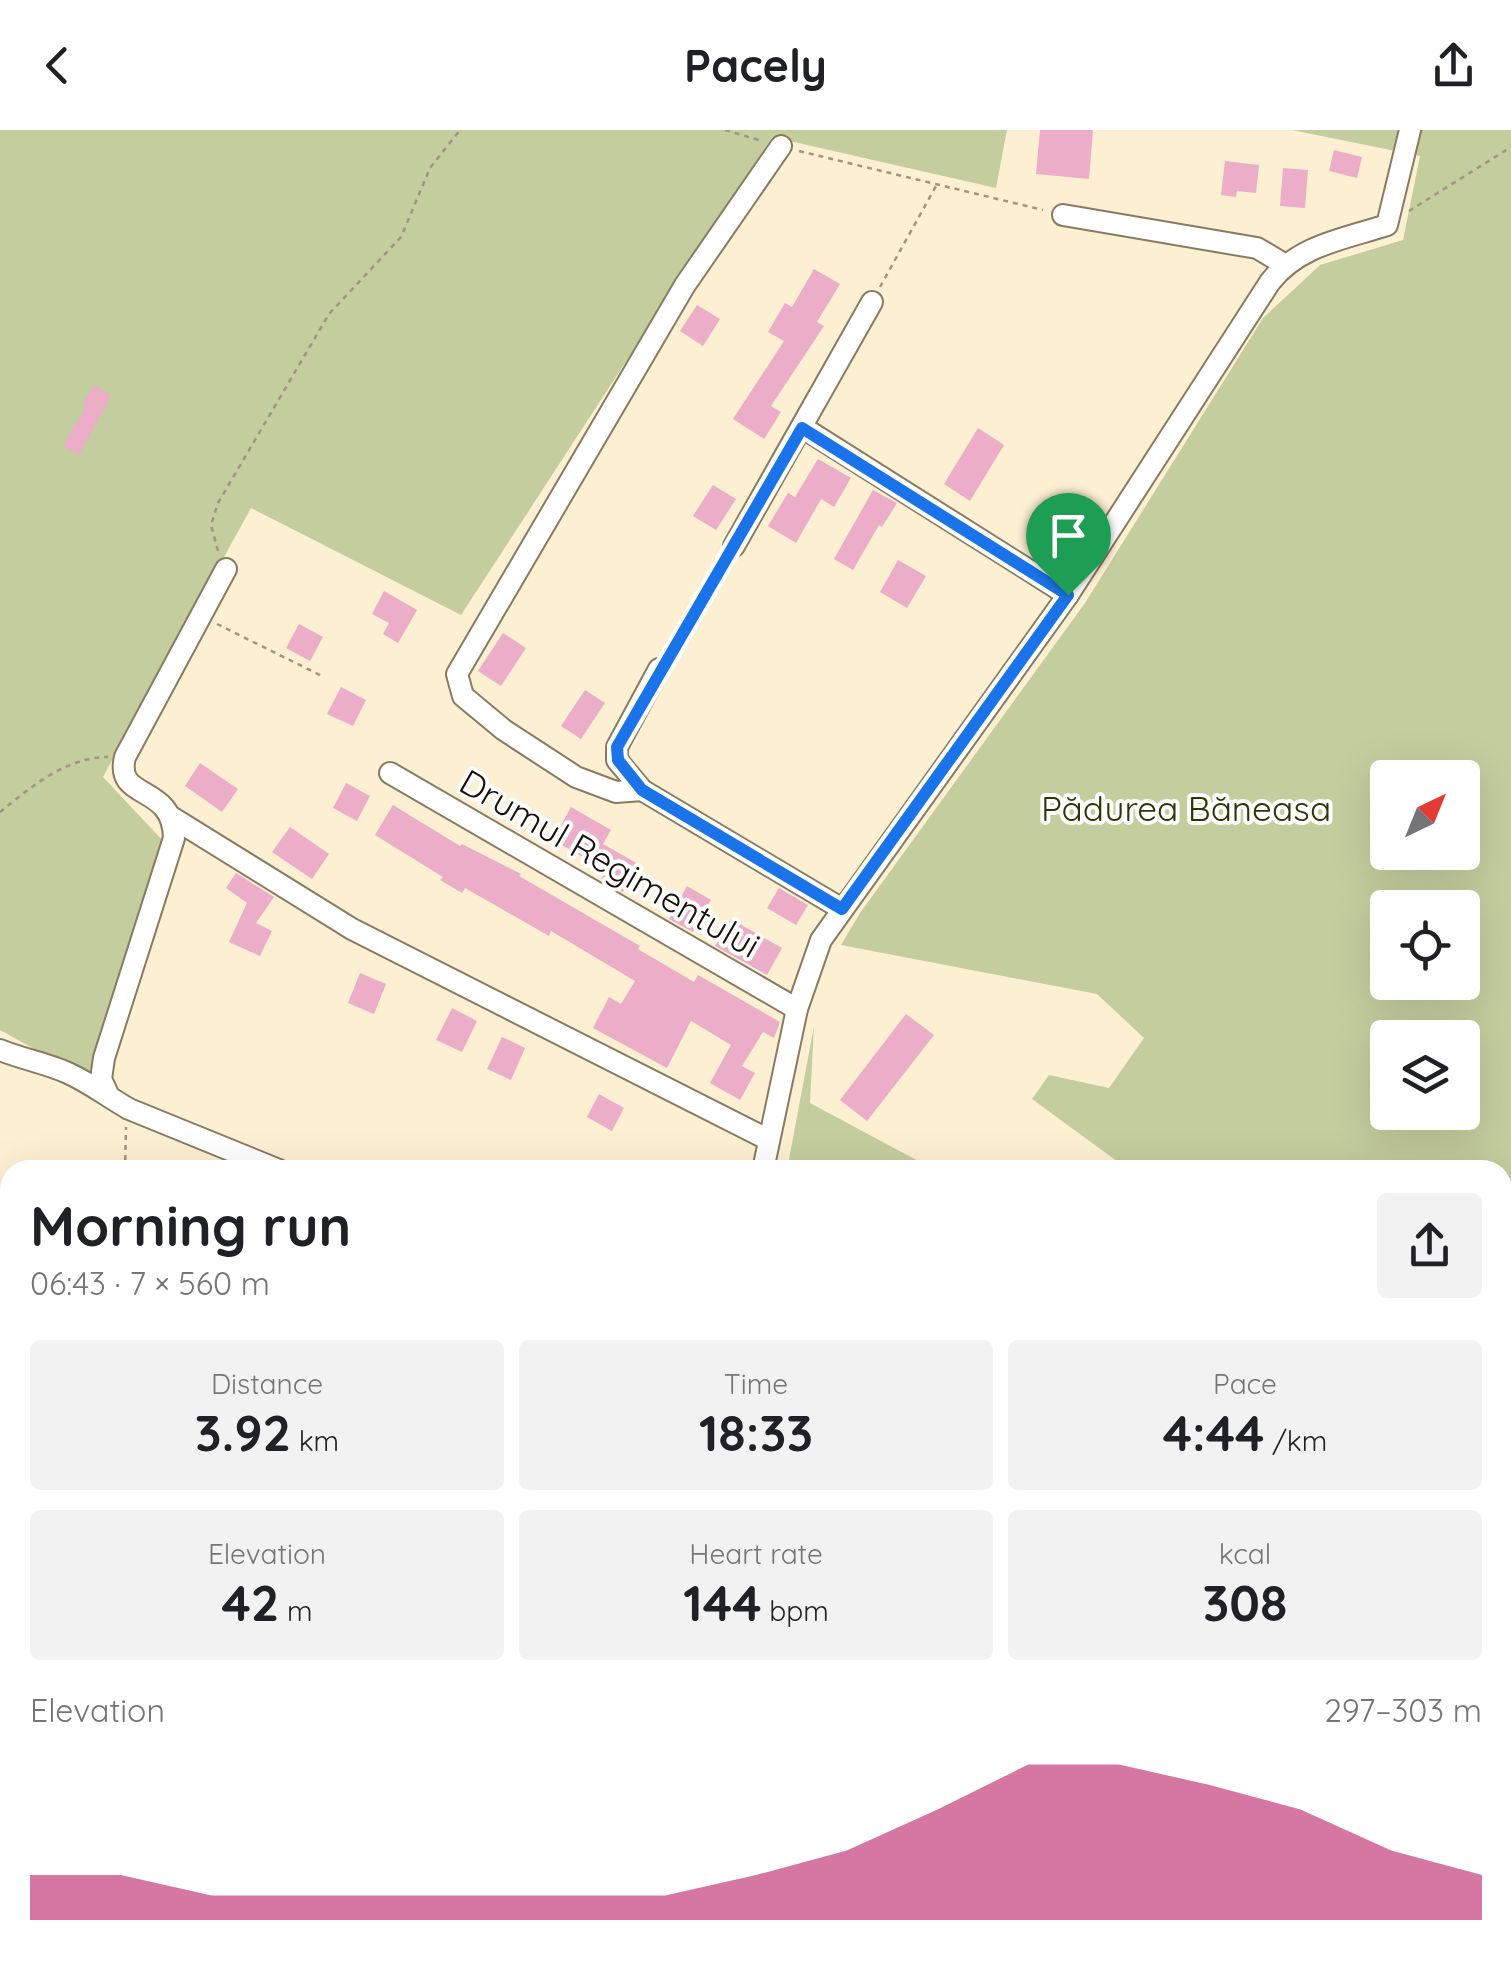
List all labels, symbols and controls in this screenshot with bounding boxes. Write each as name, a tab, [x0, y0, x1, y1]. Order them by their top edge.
text: Pacely	[684, 37, 827, 93]
icon: back	[30, 38, 85, 93]
icon: share	[1426, 38, 1481, 93]
pin	[1026, 493, 1111, 596]
icon: arrive	[1041, 508, 1096, 563]
street label: Drumul Regimentului	[452, 759, 768, 967]
north arrow	[1370, 760, 1480, 870]
map controls	[1370, 760, 1480, 1130]
park label: Pădurea Băneasa	[1041, 786, 1331, 830]
button: locate	[1370, 890, 1480, 1000]
button: layers	[1370, 1020, 1480, 1130]
text: Morning run	[30, 1191, 351, 1260]
button: share	[1377, 1193, 1482, 1298]
text: 06:43 · 7 × 560 m	[30, 1263, 270, 1303]
text: Distance	[211, 1366, 323, 1401]
text: Time	[724, 1366, 788, 1401]
text: Pace	[1213, 1366, 1277, 1401]
text: 3.92	[195, 1401, 291, 1464]
text: 18:33	[699, 1401, 813, 1464]
text: 4:44	[1163, 1401, 1265, 1464]
text: km	[291, 1423, 339, 1458]
text: /km	[1265, 1423, 1327, 1458]
text: Elevation	[208, 1536, 326, 1571]
text: Heart rate	[689, 1536, 823, 1571]
text: kcal	[1219, 1536, 1271, 1571]
text: 42	[221, 1571, 279, 1634]
text: 144	[683, 1571, 762, 1634]
text: 308	[1203, 1571, 1287, 1634]
text: m	[279, 1593, 313, 1628]
text: bpm	[762, 1593, 829, 1628]
text: Elevation	[30, 1690, 165, 1730]
text: 297–303 m	[1324, 1690, 1482, 1730]

